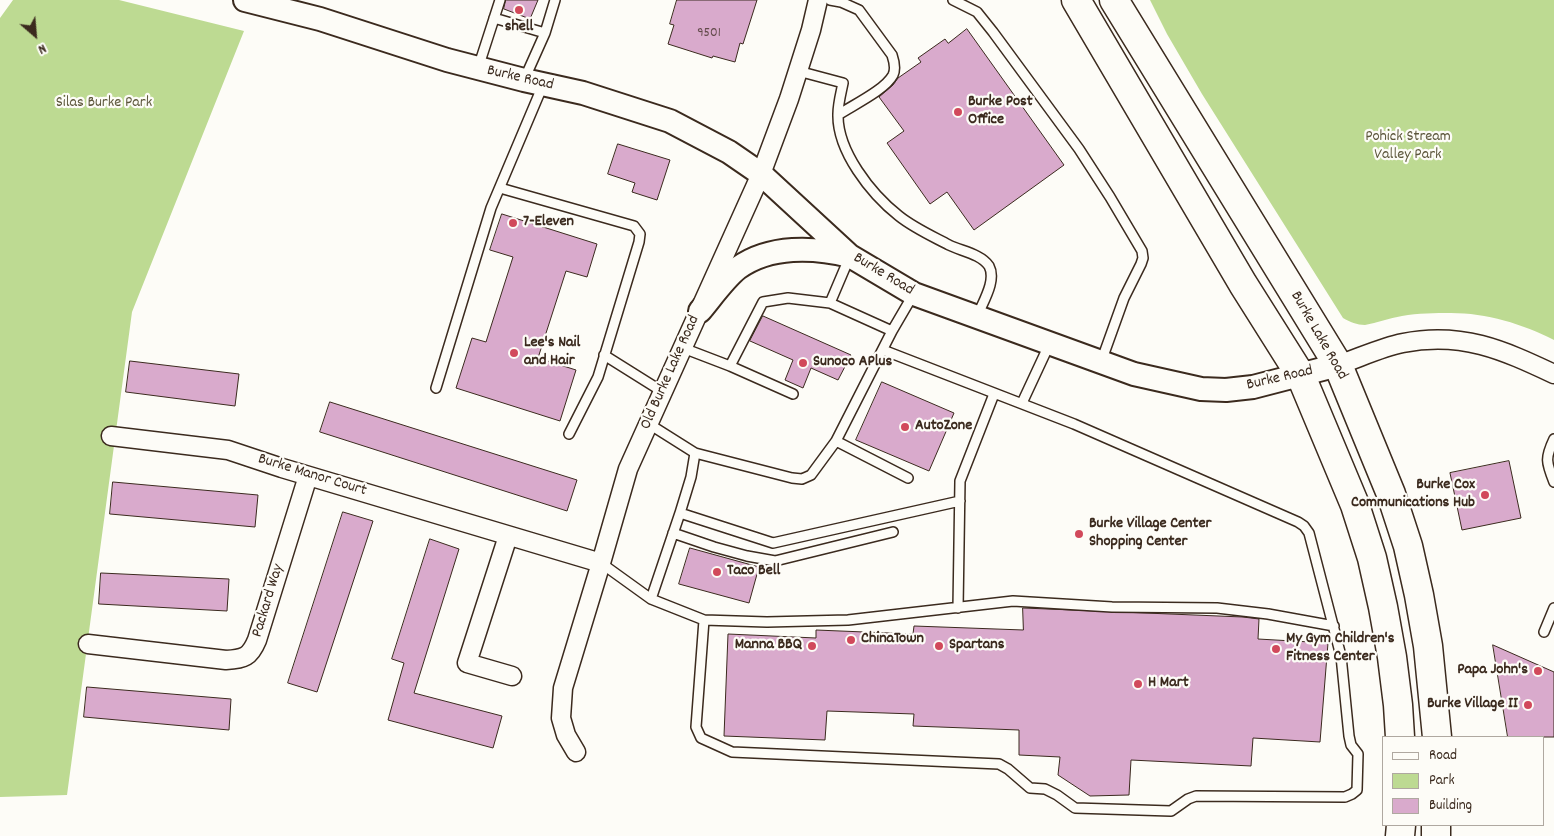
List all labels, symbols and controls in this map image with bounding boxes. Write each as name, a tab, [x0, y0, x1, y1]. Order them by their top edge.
marker: shell	[513, 4, 525, 16]
north arrow	[10, 10, 60, 60]
place label: shell	[505, 18, 533, 38]
house number: 9501	[697, 26, 721, 42]
text: N	[34, 38, 49, 59]
street label: Burke Road	[485, 62, 555, 96]
place label: Burke Post Office	[968, 93, 1033, 131]
park label: Silas Burke Park	[56, 94, 152, 114]
marker: Burke Post Office	[952, 106, 964, 118]
park label: Pohick Stream Valley Park	[1365, 128, 1451, 166]
place label: 7-Eleven	[523, 213, 574, 233]
marker: 7-Eleven	[507, 217, 519, 229]
street label: Burke Road	[849, 249, 917, 301]
street label: Burke Lake Road	[1285, 288, 1351, 384]
street label: Old Burke Lake Road	[637, 313, 705, 433]
place label: Lee's Nail and Hair	[524, 334, 580, 372]
marker: Lee's Nail and Hair	[508, 347, 520, 359]
place label: Sunoco APlus	[813, 353, 892, 373]
marker: Sunoco APlus	[797, 357, 809, 369]
street label: Burke Road	[1245, 362, 1315, 396]
place label: AutoZone	[915, 417, 972, 437]
marker: AutoZone	[899, 421, 911, 433]
street label: Burke Manor Court	[255, 450, 369, 502]
place label: Burke Cox Communications Hub	[1351, 476, 1475, 514]
marker: Burke Cox Communications Hub	[1479, 489, 1491, 501]
place label: Burke Village Center Shopping Center	[1089, 515, 1211, 553]
marker: Burke Village Center Shopping Center	[1073, 528, 1085, 540]
street label: Packard Way	[249, 562, 289, 640]
place label: Taco Bell	[727, 562, 780, 582]
marker: Taco Bell	[711, 566, 723, 578]
place label: ChinaTown	[861, 630, 924, 650]
place label: My Gym Children's Fitness Center	[1286, 630, 1394, 668]
marker: ChinaTown	[845, 634, 857, 646]
place label: Manna BBQ	[735, 636, 802, 656]
place label: Spartans	[949, 636, 1004, 656]
marker: Manna BBQ	[806, 640, 818, 652]
marker: Spartans	[933, 640, 945, 652]
marker: My Gym Children's Fitness Center	[1270, 643, 1282, 655]
place label: Papa John's	[1457, 661, 1528, 681]
marker: Papa John's	[1532, 665, 1544, 677]
place label: H Mart	[1148, 674, 1189, 694]
marker: H Mart	[1132, 678, 1144, 690]
place label: Burke Village II	[1427, 695, 1518, 715]
marker: Burke Village II	[1522, 699, 1534, 711]
legend	[1382, 736, 1544, 826]
text: Road	[1429, 745, 1457, 767]
text: Park	[1429, 770, 1455, 792]
text: Building	[1429, 795, 1472, 817]

